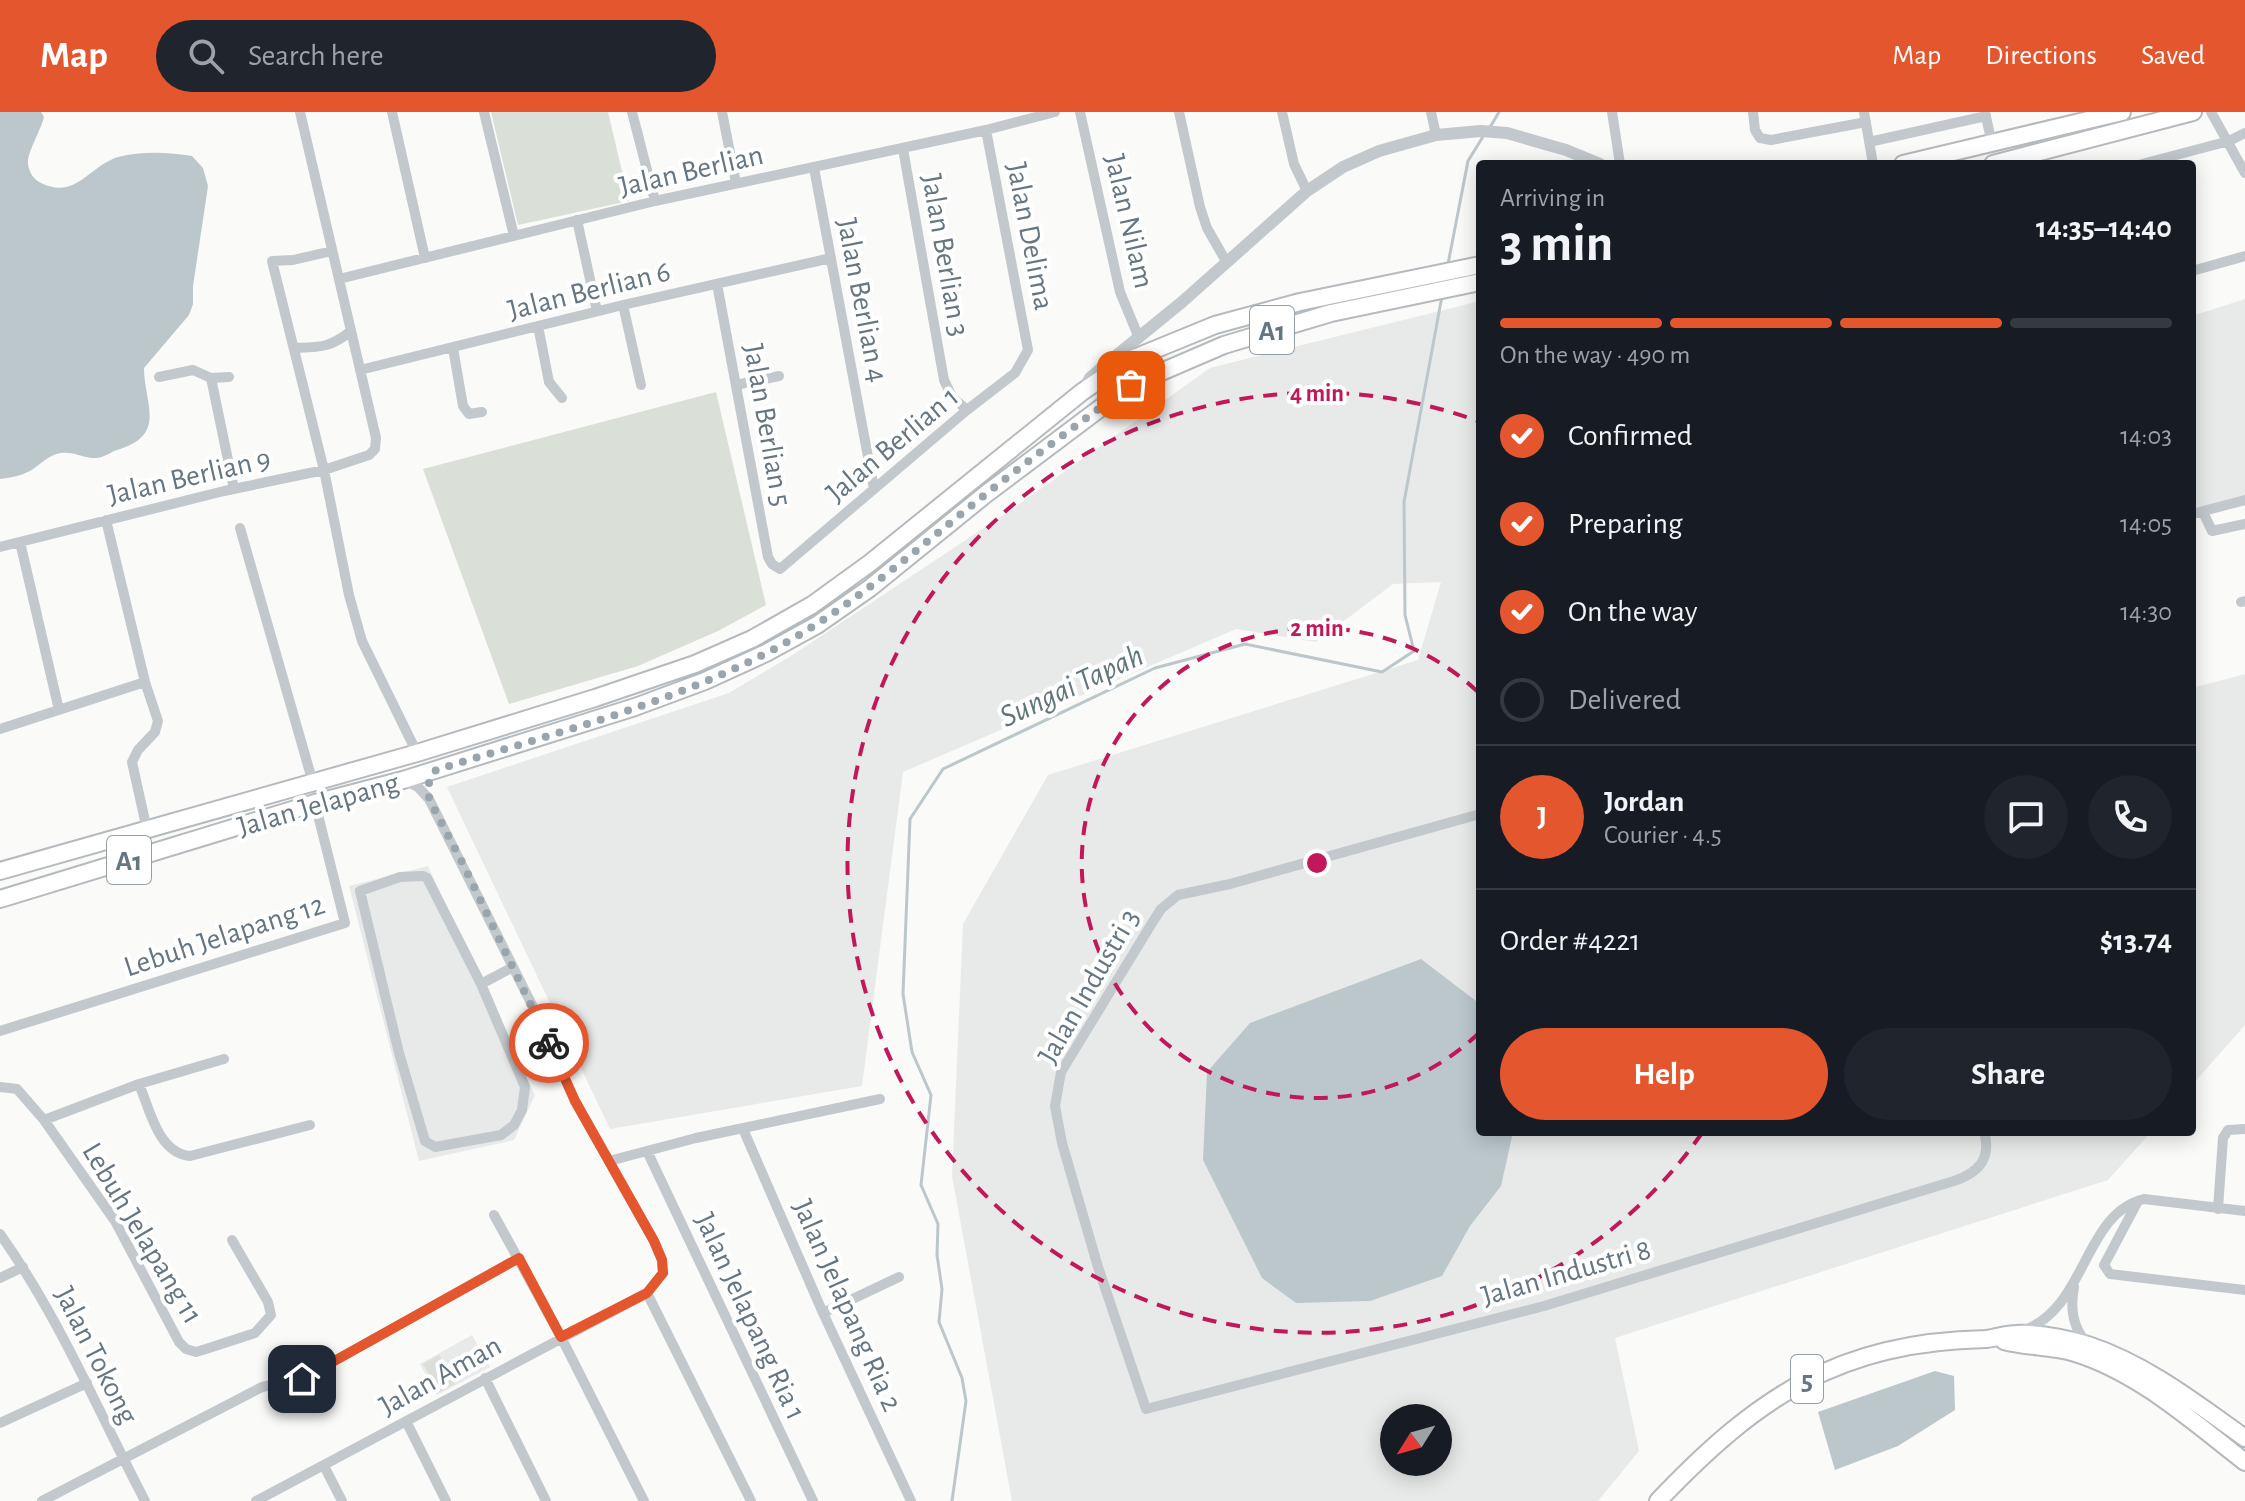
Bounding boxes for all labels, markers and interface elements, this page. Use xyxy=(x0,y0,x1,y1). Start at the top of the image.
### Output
search box xyxy=(156,20,716,92)
icon: search xyxy=(184,34,228,78)
text: Map xyxy=(40,37,108,75)
text: Search here xyxy=(248,41,384,71)
text: Map xyxy=(1892,42,1941,70)
text: Directions xyxy=(1985,42,2097,70)
text: Saved xyxy=(2141,42,2205,70)
street label: Jalan Berlian xyxy=(616,140,766,202)
street label: Jalan Nilam xyxy=(1099,151,1159,291)
street label: Jalan Delima xyxy=(1001,160,1059,313)
street label: Jalan Berlian 3 xyxy=(916,172,974,339)
text: Arriving in xyxy=(1500,185,1605,211)
text: 14:35–14:40 xyxy=(2036,213,2172,243)
street label: Jalan Berlian 4 xyxy=(831,216,893,385)
text: 3 min xyxy=(1500,218,1613,270)
street label: Jalan Berlian 6 xyxy=(505,256,673,326)
road number: A1 xyxy=(1250,306,1294,354)
street label: Jalan Berlian 5 xyxy=(738,342,796,509)
text: On the way · 490 m xyxy=(1500,342,1690,368)
pin xyxy=(1097,351,1165,419)
icon: bag xyxy=(1109,363,1153,407)
street label: Jalan Berlian 1 xyxy=(821,381,964,508)
text: 4 min xyxy=(1290,382,1344,406)
icon: check xyxy=(1500,414,1544,458)
text: Confirmed xyxy=(1568,421,1692,451)
text: 14:03 xyxy=(2120,423,2172,449)
street label: Jalan Berlian 9 xyxy=(105,444,274,510)
icon: check xyxy=(1500,502,1544,546)
text: Preparing xyxy=(1568,509,1683,539)
text: 14:05 xyxy=(2120,511,2172,537)
icon: check xyxy=(1500,590,1544,634)
text: On the way xyxy=(1568,597,1697,627)
text: 14:30 xyxy=(2120,599,2172,625)
text: 2 min xyxy=(1290,617,1344,641)
water label: Sungai Tapah xyxy=(995,639,1149,734)
text: Delivered xyxy=(1568,685,1681,715)
street label: Jalan Jelapang xyxy=(234,767,403,842)
button: chat xyxy=(1984,775,2068,859)
button: phone xyxy=(2088,775,2172,859)
text: Jordan xyxy=(1604,787,1684,817)
text: J xyxy=(1537,802,1547,832)
text: Courier · 4.5 xyxy=(1604,822,1722,848)
road number: A1 xyxy=(107,836,151,884)
centre of rings xyxy=(1303,849,1331,877)
street label: Lebuh Jelapang 12 xyxy=(120,889,328,982)
street label: Jalan Industri 3 xyxy=(1033,904,1145,1069)
text: Order #4221 xyxy=(1500,926,1640,956)
text: $13.74 xyxy=(2100,926,2172,956)
courier xyxy=(509,1003,589,1083)
icon: bike xyxy=(527,1021,571,1065)
button: Help xyxy=(1500,1028,1828,1120)
button: Share xyxy=(1844,1028,2172,1120)
street label: Lebuh Jelapang 11 xyxy=(76,1138,208,1329)
street label: Jalan Jelapang Ria 2 xyxy=(787,1195,907,1416)
street label: Jalan Jelapang Ria 1 xyxy=(689,1208,811,1425)
street label: Jalan Industri 8 xyxy=(1478,1234,1654,1311)
street label: Jalan Tokong xyxy=(49,1282,144,1429)
street label: Jalan Aman xyxy=(375,1330,506,1421)
pin xyxy=(268,1345,336,1413)
road number: 5 xyxy=(1791,1355,1823,1403)
icon: home xyxy=(280,1357,324,1401)
north arrow xyxy=(1380,1404,1452,1476)
map controls xyxy=(1380,1404,1452,1476)

